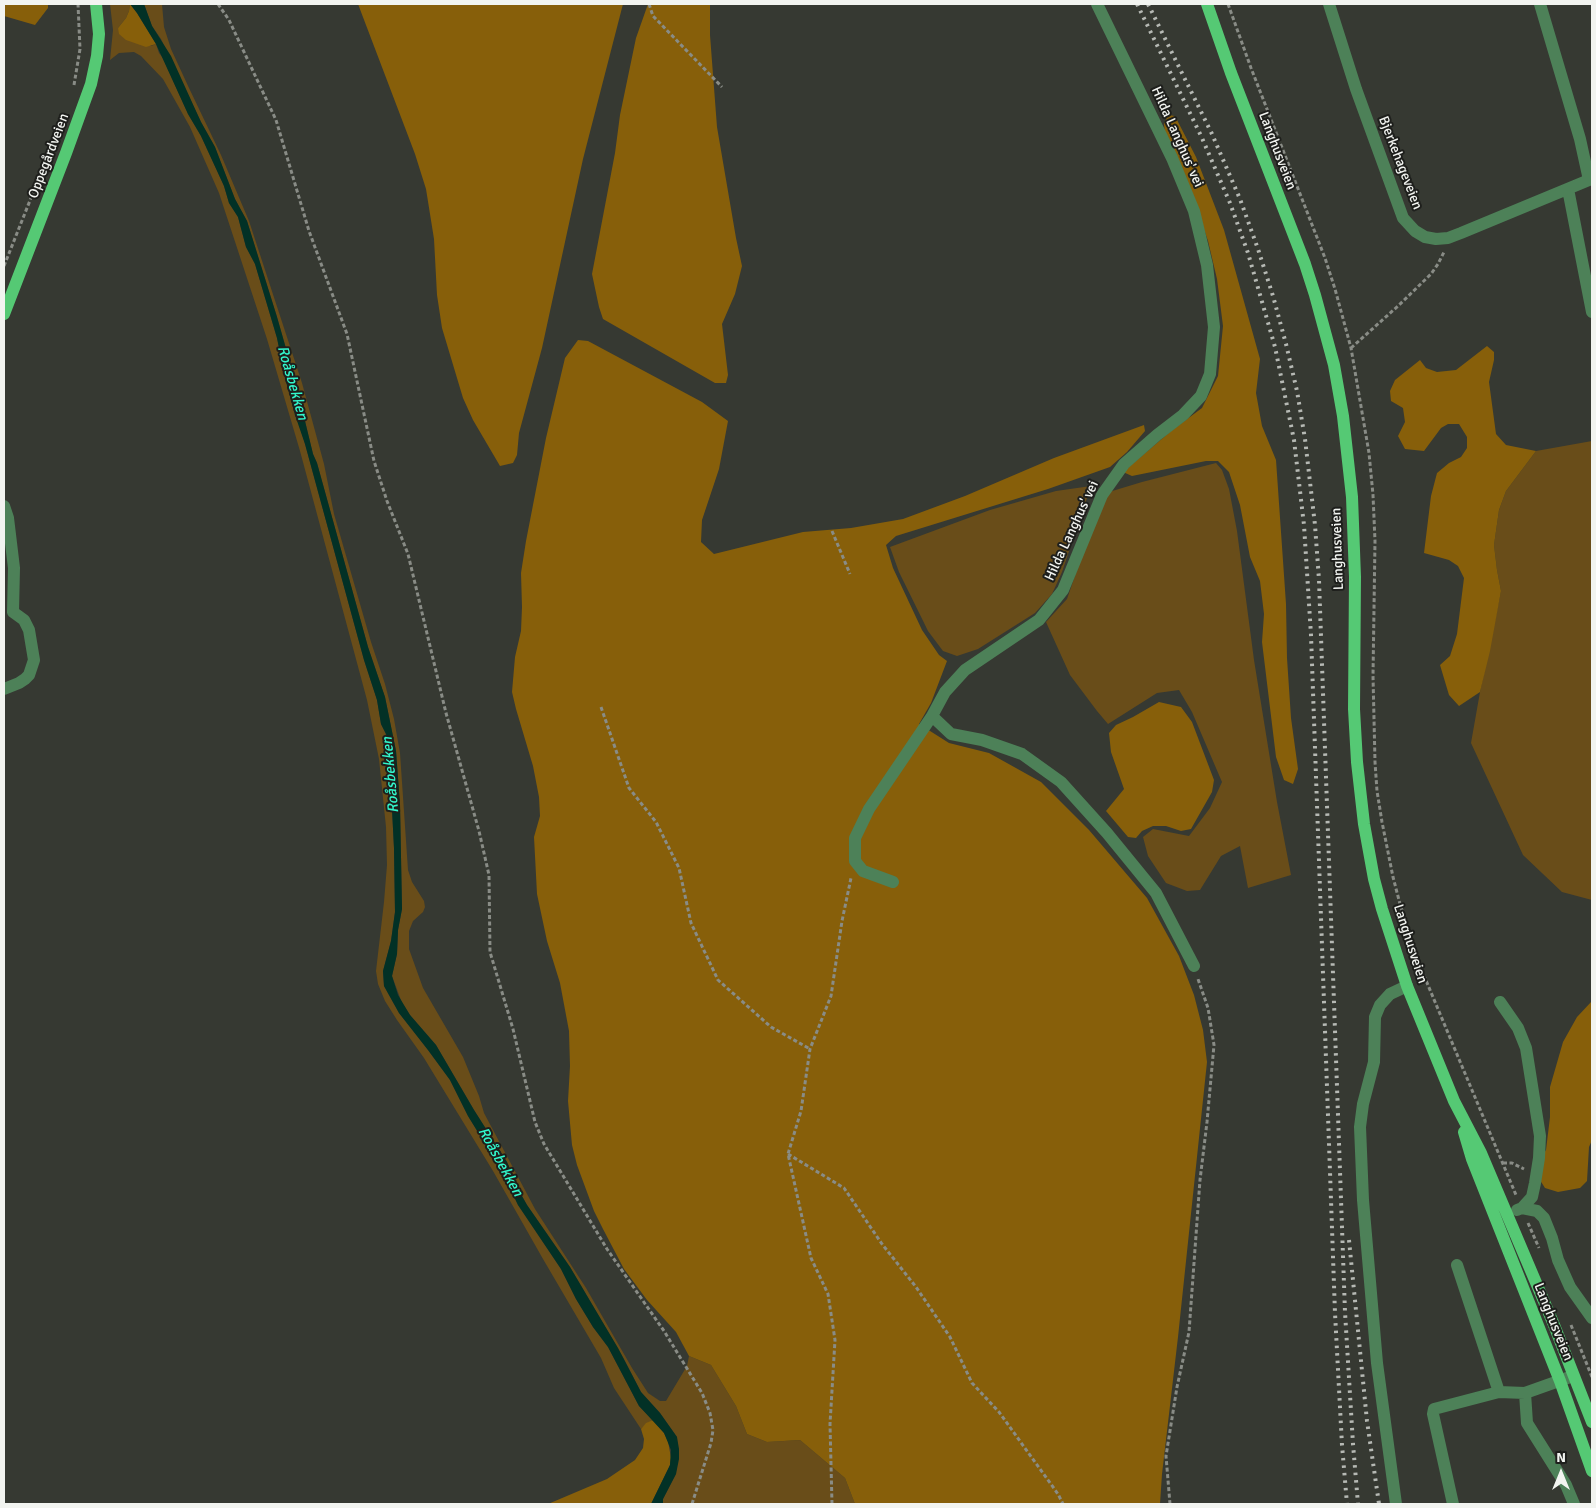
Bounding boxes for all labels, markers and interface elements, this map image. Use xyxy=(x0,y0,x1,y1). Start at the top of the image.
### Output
street label: Hilda Langhus' vei xyxy=(1147,84,1207,190)
street label: Langhusveien xyxy=(1254,110,1300,192)
street label: Oppegårdveien xyxy=(25,111,73,201)
street label: Bjerkehageveien xyxy=(1374,114,1426,212)
water label: Roåsbekken xyxy=(273,344,311,422)
street label: Hilda Langhus' vei xyxy=(1041,478,1103,584)
street label: Langhusveien xyxy=(1328,508,1348,590)
water label: Roåsbekken xyxy=(379,736,403,814)
street label: Langhusveien xyxy=(1389,902,1431,986)
water label: Roåsbekken xyxy=(474,1124,526,1200)
street label: Langhusveien xyxy=(1530,1281,1576,1363)
north arrow xyxy=(1536,1448,1586,1498)
text: N xyxy=(1556,1449,1566,1466)

